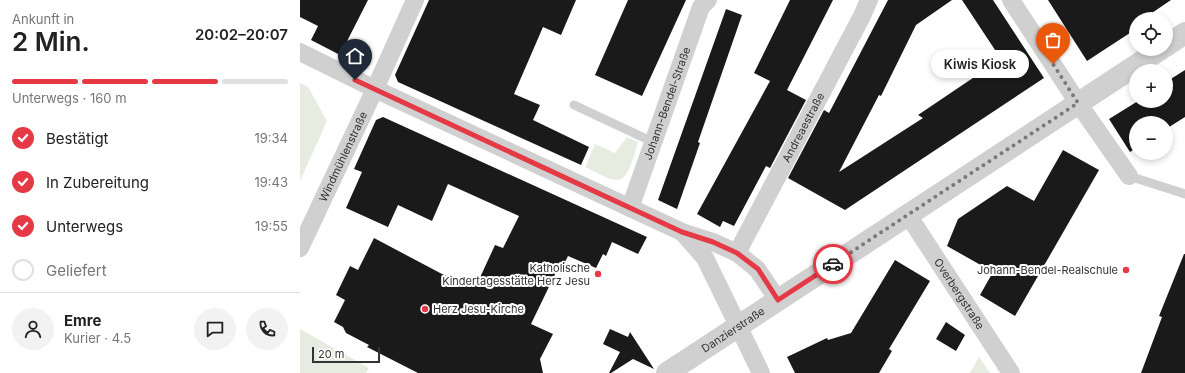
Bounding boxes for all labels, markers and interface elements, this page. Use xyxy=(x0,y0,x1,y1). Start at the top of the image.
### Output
text: Ankunft in xyxy=(12,11,74,27)
map controls xyxy=(1129,12,1173,160)
button: locate xyxy=(1129,12,1173,56)
pin xyxy=(1036,23,1070,64)
text: 20:02–20:07 xyxy=(195,25,288,44)
text: 2 Min. xyxy=(12,26,90,57)
icon: bag xyxy=(1042,29,1064,51)
pin xyxy=(338,39,372,80)
icon: home xyxy=(344,45,366,67)
street label: Johann-Bendel-Straße xyxy=(641,45,693,162)
callout: Kiwis Kiosk xyxy=(931,50,1029,78)
text: Kiwis Kiosk xyxy=(944,56,1016,72)
button: + xyxy=(1129,64,1173,108)
text: Unterwegs · 160 m xyxy=(12,90,127,106)
street label: Andreaestraße xyxy=(779,90,827,165)
street label: Windmühlenstraße xyxy=(316,109,370,204)
button: − xyxy=(1129,116,1173,160)
icon: check xyxy=(12,127,34,149)
text: Bestätigt xyxy=(46,129,109,148)
text: 19:34 xyxy=(254,130,288,146)
icon: check xyxy=(12,171,34,193)
text: In Zubereitung xyxy=(46,173,149,192)
text: 19:43 xyxy=(254,174,288,190)
icon: check xyxy=(12,215,34,237)
text: Unterwegs xyxy=(46,217,123,236)
text: 19:55 xyxy=(255,218,288,234)
courier xyxy=(813,244,853,284)
icon: car xyxy=(822,253,844,275)
street label: Overbergstraße xyxy=(931,256,988,332)
text: Geliefert xyxy=(46,261,107,280)
place label: Katholische Kindertagesstätte Herz Jesu xyxy=(442,261,590,288)
place label: Johann-Bendel-Realschule xyxy=(977,263,1118,277)
marker: Johann-Bendel-Realschule xyxy=(1121,265,1131,275)
marker: Katholische Kindertagesstätte Herz Jesu xyxy=(593,269,603,279)
place label: Herz Jesu-Kirche xyxy=(433,302,524,316)
marker: Herz Jesu-Kirche xyxy=(420,304,430,314)
street label: Danzierstraße xyxy=(699,304,767,356)
button: person xyxy=(12,308,54,350)
button: chat xyxy=(194,308,236,350)
button: phone xyxy=(246,308,288,350)
text: Emre xyxy=(64,311,101,330)
text: Kurier · 4.5 xyxy=(64,330,131,346)
scale bar xyxy=(312,345,380,364)
text: 20 m xyxy=(318,347,344,361)

